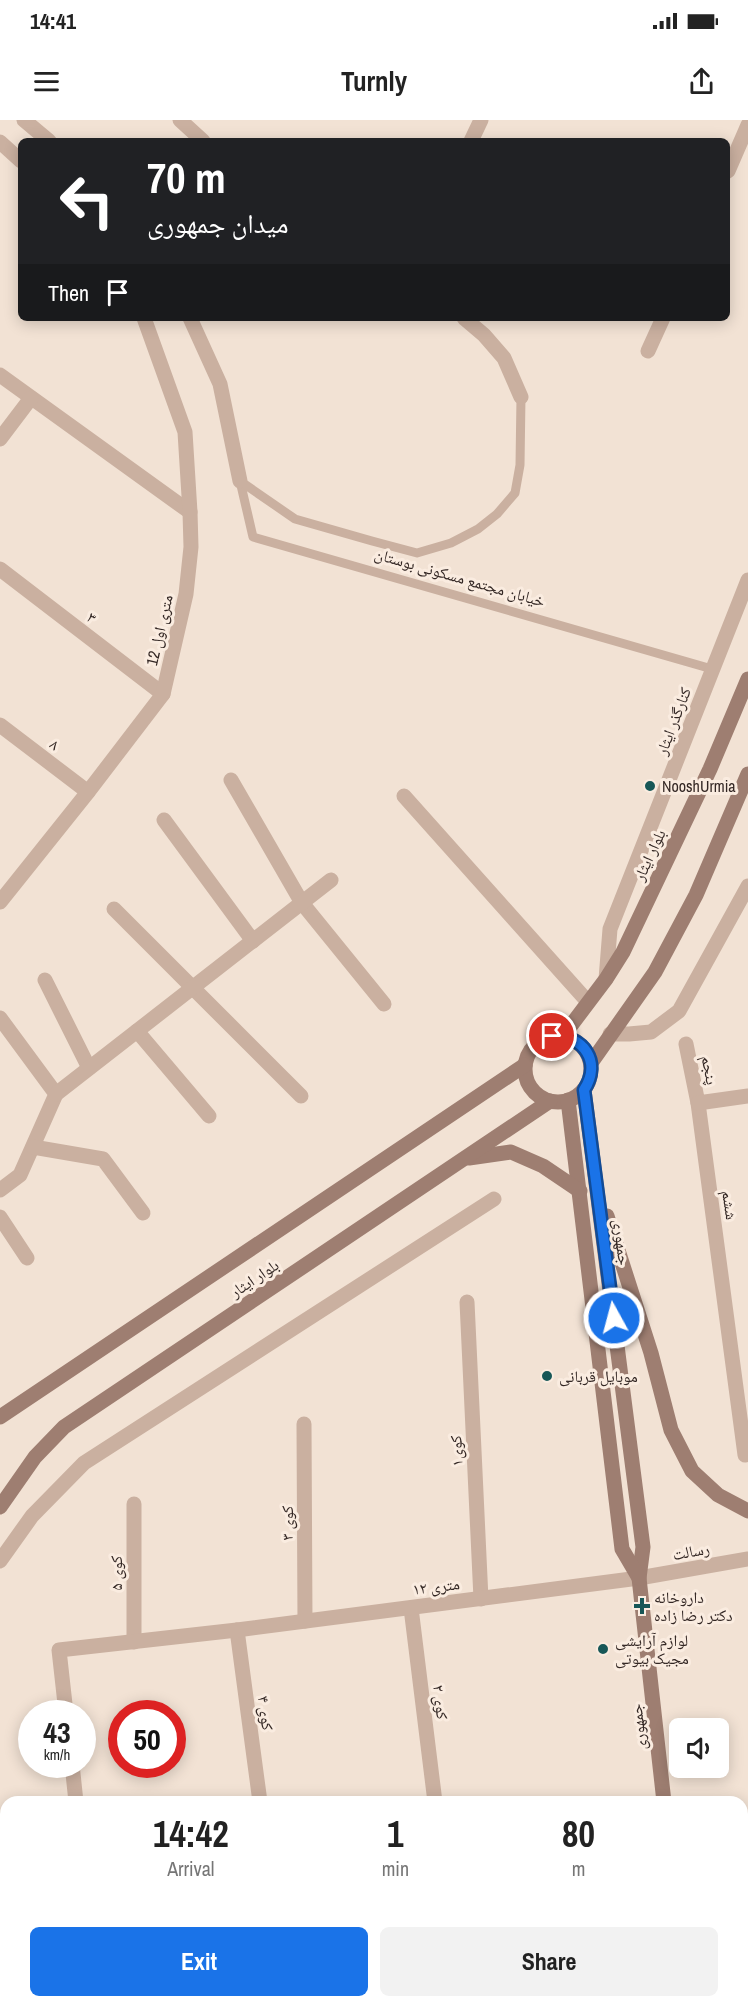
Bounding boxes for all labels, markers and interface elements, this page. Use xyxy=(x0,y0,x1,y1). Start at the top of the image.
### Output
text: 14:41 xyxy=(30,6,76,36)
text: Turnly xyxy=(341,63,407,99)
icon: menu xyxy=(30,65,63,98)
icon: share xyxy=(685,65,718,98)
text: 70 m xyxy=(147,150,226,206)
icon: left xyxy=(48,162,126,240)
text: میدان جمهوری xyxy=(147,205,289,241)
icon: arrive xyxy=(101,276,134,309)
text: Then xyxy=(48,278,89,308)
street label: خیابان مجتمع مسکونی بوستان xyxy=(372,542,548,612)
street label: 12 متری اول xyxy=(140,592,178,668)
street label: ۳ xyxy=(83,606,101,628)
street label: کنارگذر ایثار xyxy=(650,684,696,759)
street label: ۸ xyxy=(46,733,64,755)
place label: NooshUrmia xyxy=(662,775,736,797)
marker: NooshUrmia xyxy=(643,779,657,793)
street label: بلوار ایثار xyxy=(627,826,671,885)
pin xyxy=(526,1010,577,1061)
icon: arrive xyxy=(535,1019,568,1052)
street label: پنجم xyxy=(696,1054,724,1087)
street label: ششم xyxy=(717,1189,743,1221)
street label: جمهوری xyxy=(608,1218,636,1266)
street label: بلوار ایثار xyxy=(224,1254,283,1303)
position arrow xyxy=(582,1286,646,1350)
place label: موبایل قربانی xyxy=(559,1365,638,1387)
marker: موبایل قربانی xyxy=(540,1369,554,1383)
street label: کوی۱ xyxy=(444,1434,468,1467)
street label: کوی ۳ xyxy=(276,1505,298,1540)
street label: رسالت xyxy=(671,1537,711,1565)
street label: کوی ۵ xyxy=(105,1555,127,1590)
street label: ۱۲ متری xyxy=(411,1572,461,1600)
place label: داروخانه دکتر رضا زاده xyxy=(654,1586,733,1626)
marker: داروخانه دکتر رضا زاده xyxy=(635,1599,649,1613)
place label: لوازم آرایشی مجیک بیوتی xyxy=(615,1629,689,1669)
marker: لوازم آرایشی مجیک بیوتی xyxy=(596,1642,610,1656)
street label: کوی ۲ xyxy=(428,1683,454,1721)
street label: کوی ۴ xyxy=(253,1694,279,1732)
speed limit sign: 50 xyxy=(108,1700,186,1778)
street label: جمهوری xyxy=(625,1703,651,1751)
text: 43 xyxy=(43,1712,71,1752)
map controls xyxy=(669,1718,729,1778)
button: sound xyxy=(669,1718,729,1778)
text: km/h xyxy=(44,1744,70,1765)
text: 14:42 xyxy=(153,1810,229,1858)
text: 1 xyxy=(387,1810,404,1858)
text: 80 xyxy=(562,1810,595,1858)
text: Arrival xyxy=(167,1855,215,1882)
text: min xyxy=(382,1855,409,1882)
text: m xyxy=(572,1855,585,1882)
button: Exit xyxy=(30,1927,368,1996)
button: Share xyxy=(380,1927,718,1996)

